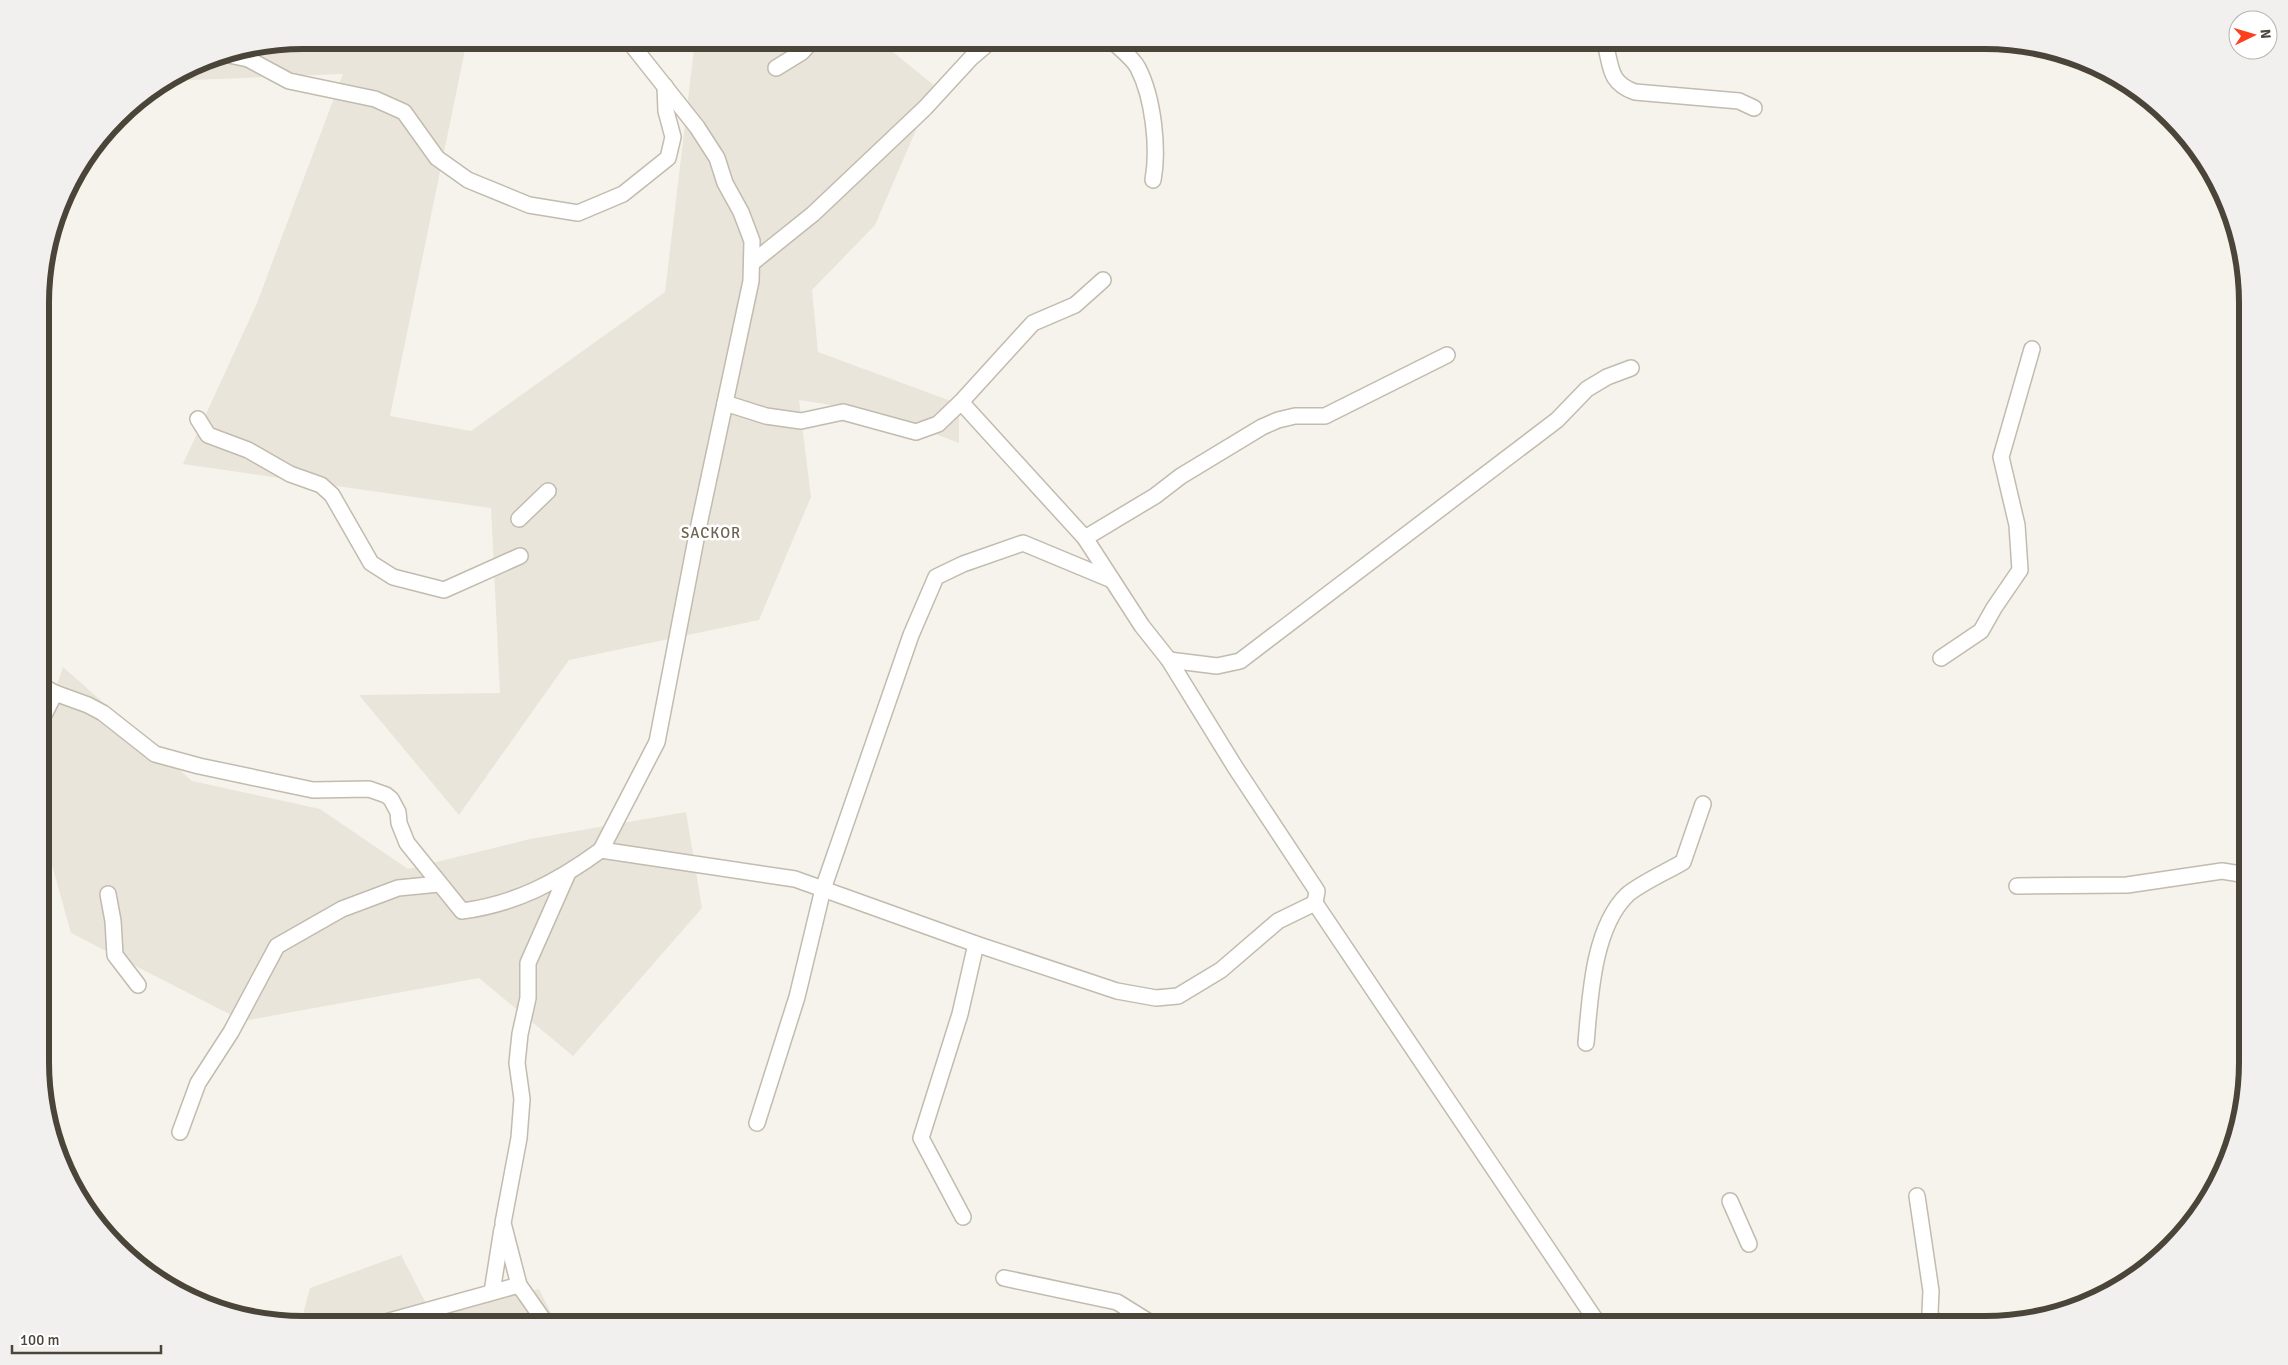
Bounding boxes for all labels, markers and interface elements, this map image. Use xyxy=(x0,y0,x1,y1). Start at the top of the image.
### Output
north arrow xyxy=(2228,10,2278,60)
text: N xyxy=(2257,28,2274,40)
district label: SACKOR xyxy=(681,524,741,542)
scale bar xyxy=(12,1322,161,1354)
text: 100 m xyxy=(20,1331,60,1349)

